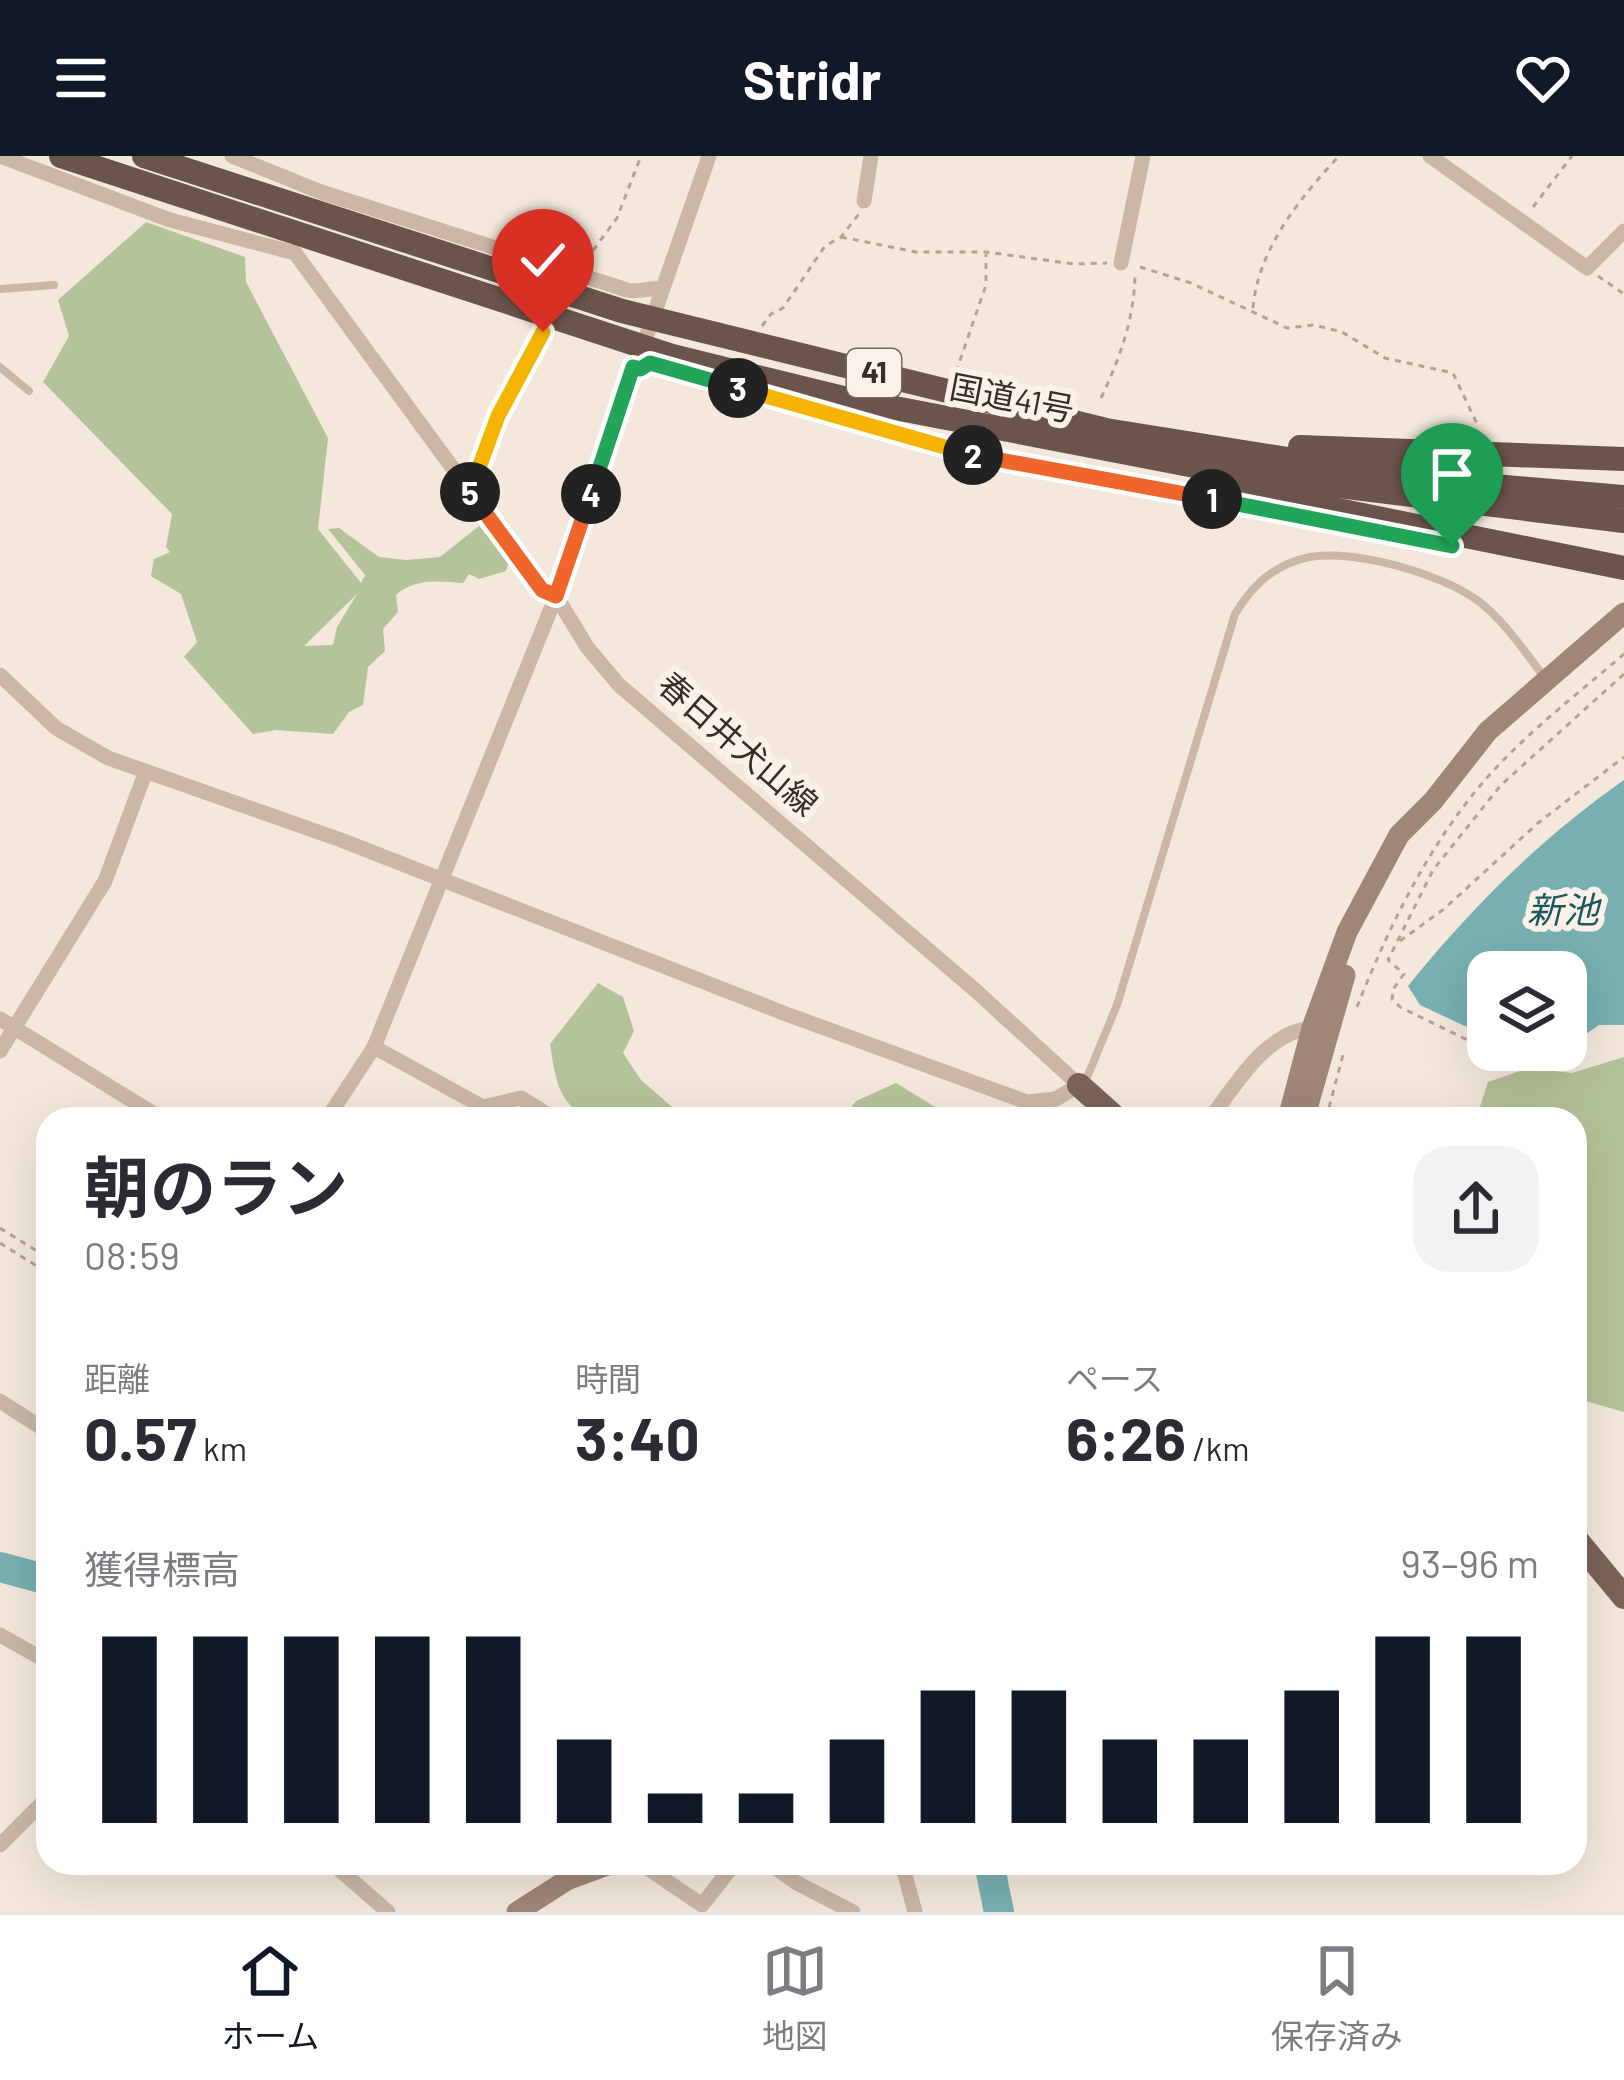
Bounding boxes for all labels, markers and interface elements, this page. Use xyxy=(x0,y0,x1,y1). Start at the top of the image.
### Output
icon: menu xyxy=(48,45,114,111)
icon: heart xyxy=(1510,45,1576,111)
text: Stridr xyxy=(743,46,881,111)
pin xyxy=(492,209,594,332)
icon: check xyxy=(510,227,576,293)
road number: 41 xyxy=(847,349,901,397)
pin: 3 xyxy=(708,358,768,418)
street label: 国道41号 xyxy=(947,365,1078,429)
text: 3 xyxy=(729,368,747,408)
pin xyxy=(1401,423,1503,546)
pin: 2 xyxy=(943,425,1003,485)
text: 2 xyxy=(964,435,982,475)
icon: arrive xyxy=(1419,441,1485,507)
pin: 5 xyxy=(440,462,500,522)
pin: 4 xyxy=(561,464,621,524)
pin: 1 xyxy=(1182,469,1242,529)
text: 5 xyxy=(461,472,479,512)
text: 4 xyxy=(581,474,601,514)
text: 1 xyxy=(1206,479,1218,519)
street label: 春日井犬山線 xyxy=(651,663,826,823)
water label: 新池 xyxy=(1527,887,1602,930)
map controls xyxy=(1467,951,1587,1071)
button: layers xyxy=(1467,951,1587,1071)
text: 朝のラン xyxy=(84,1146,348,1225)
button: share xyxy=(1413,1146,1539,1272)
text: 08:59 xyxy=(84,1231,180,1278)
text: 距離 xyxy=(84,1358,150,1398)
text: 時間 xyxy=(575,1358,641,1398)
text: ペース xyxy=(1066,1358,1163,1398)
text: 0.57 xyxy=(84,1401,197,1473)
text: 3:40 xyxy=(575,1401,700,1473)
text: 6:26 xyxy=(1066,1401,1186,1473)
text: km xyxy=(197,1428,247,1468)
text: /km xyxy=(1186,1428,1250,1468)
text: 93–96 m xyxy=(1401,1539,1539,1586)
text: 獲得標高 xyxy=(84,1545,240,1592)
tab: ホーム xyxy=(221,1938,319,2058)
tab: 地図 xyxy=(762,1938,828,2058)
tab: 保存済み xyxy=(1271,1938,1403,2058)

